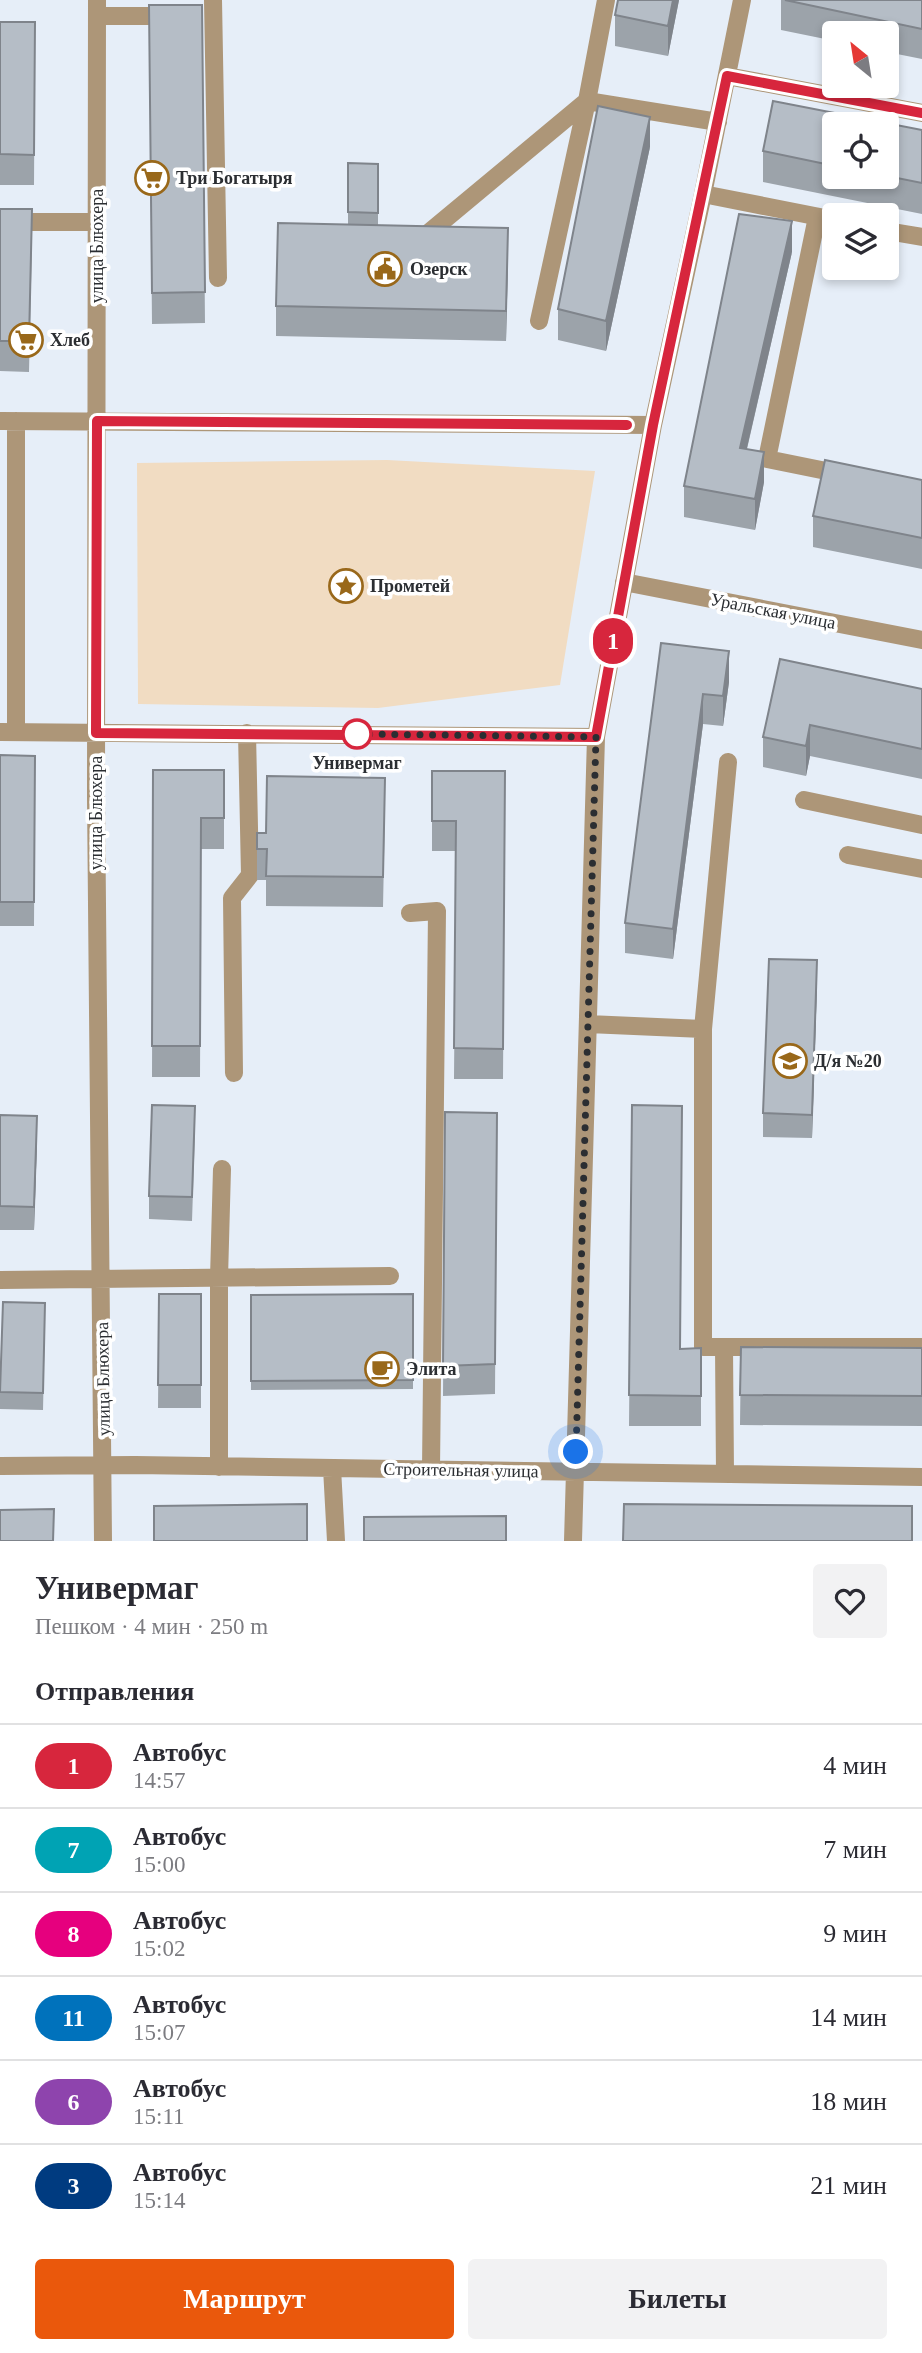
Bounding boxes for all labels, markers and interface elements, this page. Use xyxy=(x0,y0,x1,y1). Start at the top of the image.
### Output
north arrow xyxy=(822,21,900,98)
map controls xyxy=(822,21,899,280)
button: locate xyxy=(822,112,899,189)
supermarket icon: Три Богатыря xyxy=(133,159,171,197)
place label: Три Богатыря xyxy=(176,168,293,188)
street label: улица Блюхера xyxy=(87,189,107,303)
button: layers xyxy=(822,203,899,280)
public building icon: Озерск xyxy=(366,250,404,288)
place label: Озерск xyxy=(410,259,468,279)
supermarket icon: Хлеб xyxy=(7,321,45,359)
place label: Хлеб xyxy=(50,330,90,350)
place icon: Прометей xyxy=(327,567,365,605)
place label: Прометей xyxy=(370,576,450,596)
street label: Уральская улица xyxy=(709,589,837,633)
line badge: 1 xyxy=(590,618,636,664)
text: 1 xyxy=(607,628,619,654)
marker: Универмаг xyxy=(342,719,372,749)
place label: Универмаг xyxy=(312,753,402,773)
street label: улица Блюхера xyxy=(86,756,106,870)
school or university icon: Д/я №20 xyxy=(771,1042,809,1080)
place label: Д/я №20 xyxy=(814,1051,882,1071)
street label: улица Блюхера xyxy=(92,1322,114,1436)
cafe icon: Элита xyxy=(363,1350,401,1388)
place label: Элита xyxy=(406,1359,457,1379)
your location xyxy=(558,1434,593,1469)
street label: Строительная улица xyxy=(383,1459,539,1481)
button: heart xyxy=(813,1564,887,1638)
text: Универмаг xyxy=(35,1570,199,1606)
text: Пешком · 4 мин · 250 m xyxy=(35,1614,268,1639)
text: Отправления xyxy=(35,1677,194,1706)
text: Автобус xyxy=(133,1738,226,1767)
text: 4 мин xyxy=(823,1751,887,1780)
text: 1 xyxy=(68,1753,80,1779)
text: 14:57 xyxy=(133,1768,185,1793)
text: Автобус xyxy=(133,1822,226,1851)
text: 7 мин xyxy=(823,1835,887,1864)
text: 7 xyxy=(68,1837,80,1863)
text: 15:00 xyxy=(133,1852,185,1877)
text: Автобус xyxy=(133,1906,226,1935)
text: 9 мин xyxy=(823,1919,887,1948)
text: 8 xyxy=(68,1921,80,1947)
text: 15:02 xyxy=(133,1936,185,1961)
text: Автобус xyxy=(133,1990,226,2019)
text: 14 мин xyxy=(810,2003,887,2032)
text: 11 xyxy=(62,2005,85,2031)
text: 15:07 xyxy=(133,2020,185,2045)
text: Автобус xyxy=(133,2074,226,2103)
text: 18 мин xyxy=(810,2087,887,2116)
text: 6 xyxy=(68,2089,80,2115)
text: 15:11 xyxy=(133,2104,185,2129)
text: Автобус xyxy=(133,2158,226,2187)
text: 21 мин xyxy=(810,2171,887,2200)
text: 3 xyxy=(68,2173,80,2199)
text: 15:14 xyxy=(133,2188,185,2213)
button: Маршрут xyxy=(35,2259,454,2339)
button: Билеты xyxy=(468,2259,887,2339)

